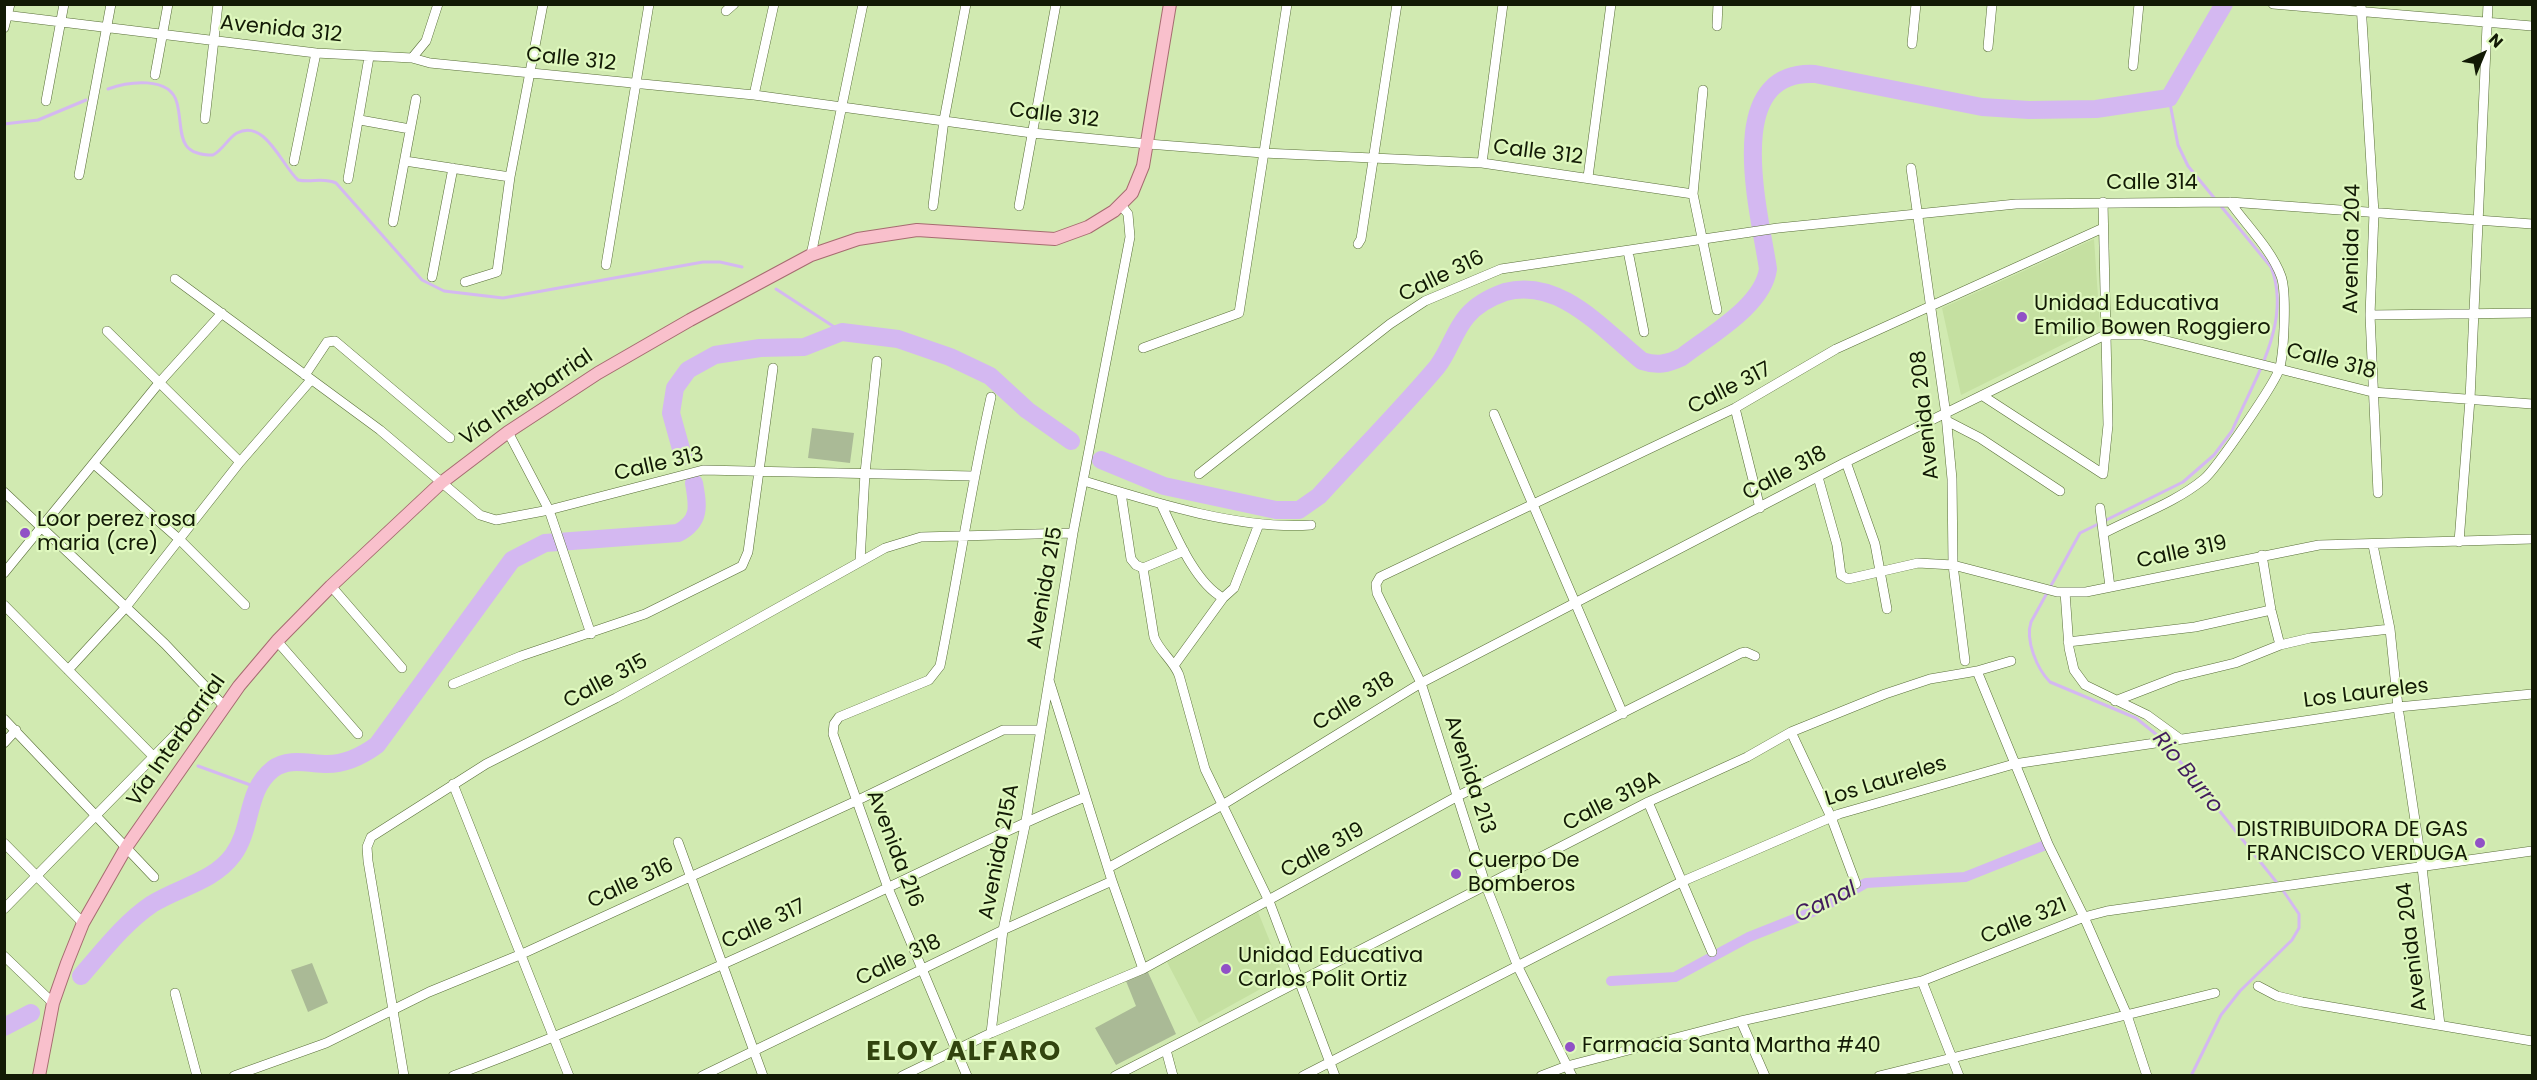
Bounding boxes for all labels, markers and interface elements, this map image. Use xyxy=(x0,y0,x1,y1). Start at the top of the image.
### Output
street label: Avenida 312 xyxy=(219,11,343,49)
north arrow xyxy=(2453,24,2513,84)
text: N xyxy=(2484,28,2508,53)
street label: Calle 312 xyxy=(525,43,617,77)
street label: Calle 312 xyxy=(1008,98,1100,134)
street label: Calle 312 xyxy=(1492,135,1584,171)
street label: Calle 314 xyxy=(2106,171,2198,197)
street label: Avenida 204 xyxy=(2339,184,2367,314)
street label: Calle 316 xyxy=(1395,246,1489,308)
place label: Unidad Educativa Emilio Bowen Roggiero xyxy=(2034,292,2271,342)
marker: Unidad Educativa Emilio Bowen Roggiero xyxy=(2015,310,2029,324)
street label: Calle 318 xyxy=(2283,339,2379,385)
street label: Vía Interbarrial xyxy=(456,344,598,452)
street label: Avenida 208 xyxy=(1907,349,1945,481)
street label: Calle 317 xyxy=(1684,357,1776,421)
street label: Calle 318 xyxy=(1739,441,1831,507)
street label: Calle 313 xyxy=(612,443,706,487)
place label: Loor perez rosa maria (cre) xyxy=(37,508,196,558)
street label: Avenida 215 xyxy=(1023,525,1069,651)
marker: Loor perez rosa maria (cre) xyxy=(18,526,32,540)
street label: Calle 319 xyxy=(2135,531,2229,575)
street label: Calle 315 xyxy=(560,649,652,715)
street label: Calle 318 xyxy=(1308,667,1400,737)
street label: Vía Interbarrial xyxy=(122,670,232,812)
street label: Los Laureles xyxy=(2302,674,2430,714)
street label: Avenida 213 xyxy=(1438,713,1500,837)
water label: Rio Burro xyxy=(2146,727,2228,819)
street label: Los Laureles xyxy=(1822,752,1950,812)
street label: Calle 319A xyxy=(1559,767,1665,837)
street label: Avenida 215A xyxy=(974,782,1026,922)
street label: Avenida 216 xyxy=(860,787,928,911)
street label: Calle 319 xyxy=(1277,818,1369,884)
place label: DISTRIBUIDORA DE GAS FRANCISCO VERDUGA xyxy=(2236,818,2468,868)
marker: DISTRIBUIDORA DE GAS FRANCISCO VERDUGA xyxy=(2473,836,2487,850)
place label: Cuerpo De Bomberos xyxy=(1468,849,1580,899)
street label: Calle 316 xyxy=(584,853,678,915)
marker: Cuerpo De Bomberos xyxy=(1449,867,1463,881)
water label: Canal xyxy=(1790,877,1862,929)
street label: Avenida 204 xyxy=(2393,881,2433,1013)
street label: Calle 321 xyxy=(1977,893,2071,951)
street label: Calle 317 xyxy=(718,895,810,955)
street label: Calle 318 xyxy=(852,930,946,992)
place label: Unidad Educativa Carlos Polit Ortiz xyxy=(1238,944,1423,994)
marker: Unidad Educativa Carlos Polit Ortiz xyxy=(1219,962,1233,976)
place label: Farmacia Santa Martha #40 xyxy=(1582,1034,1881,1060)
district label: ELOY ALFARO xyxy=(866,1037,1062,1069)
marker: Farmacia Santa Martha #40 xyxy=(1563,1040,1577,1054)

